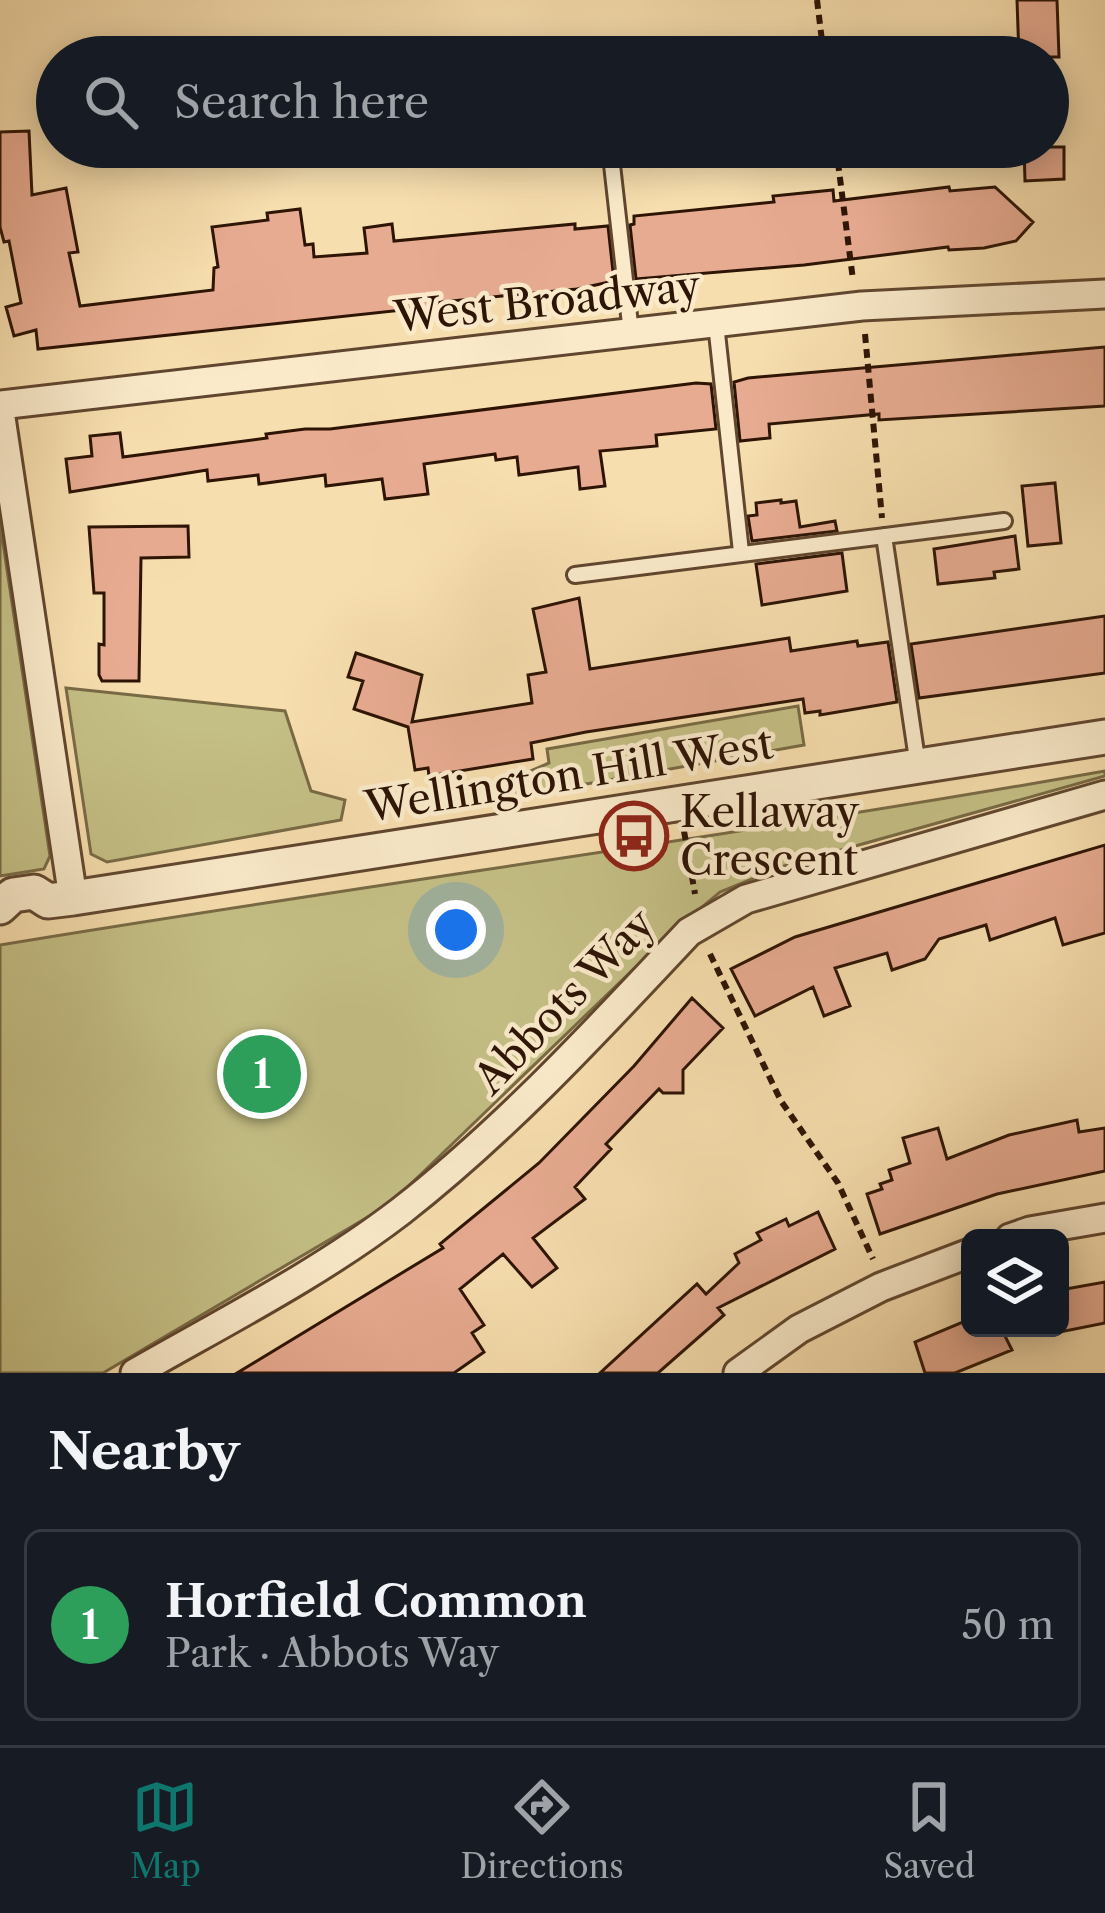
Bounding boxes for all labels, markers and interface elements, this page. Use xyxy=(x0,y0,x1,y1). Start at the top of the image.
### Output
search box xyxy=(36,36,1069,168)
icon: search xyxy=(78,69,144,135)
text: Search here xyxy=(174,74,429,130)
street label: West Broadway xyxy=(390,259,703,343)
street label: Wellington Hill West xyxy=(360,717,777,833)
place label: Kellaway Crescent xyxy=(680,786,860,886)
bus stop icon: Kellaway Crescent xyxy=(599,801,669,871)
street label: Abbots Way xyxy=(462,897,665,1105)
your location xyxy=(426,900,486,960)
pin: 1 xyxy=(223,1029,301,1119)
map controls xyxy=(961,1229,1069,1337)
button: layers xyxy=(961,1229,1069,1337)
text: Nearby xyxy=(48,1420,240,1482)
text: Horfield Common xyxy=(165,1573,587,1629)
text: 1 xyxy=(81,1601,99,1649)
text: 50 m xyxy=(961,1601,1054,1649)
text: Park · Abbots Way xyxy=(165,1629,499,1677)
tab: Map xyxy=(130,1774,201,1887)
tab: Directions xyxy=(461,1774,624,1887)
tab: Saved xyxy=(883,1774,975,1887)

